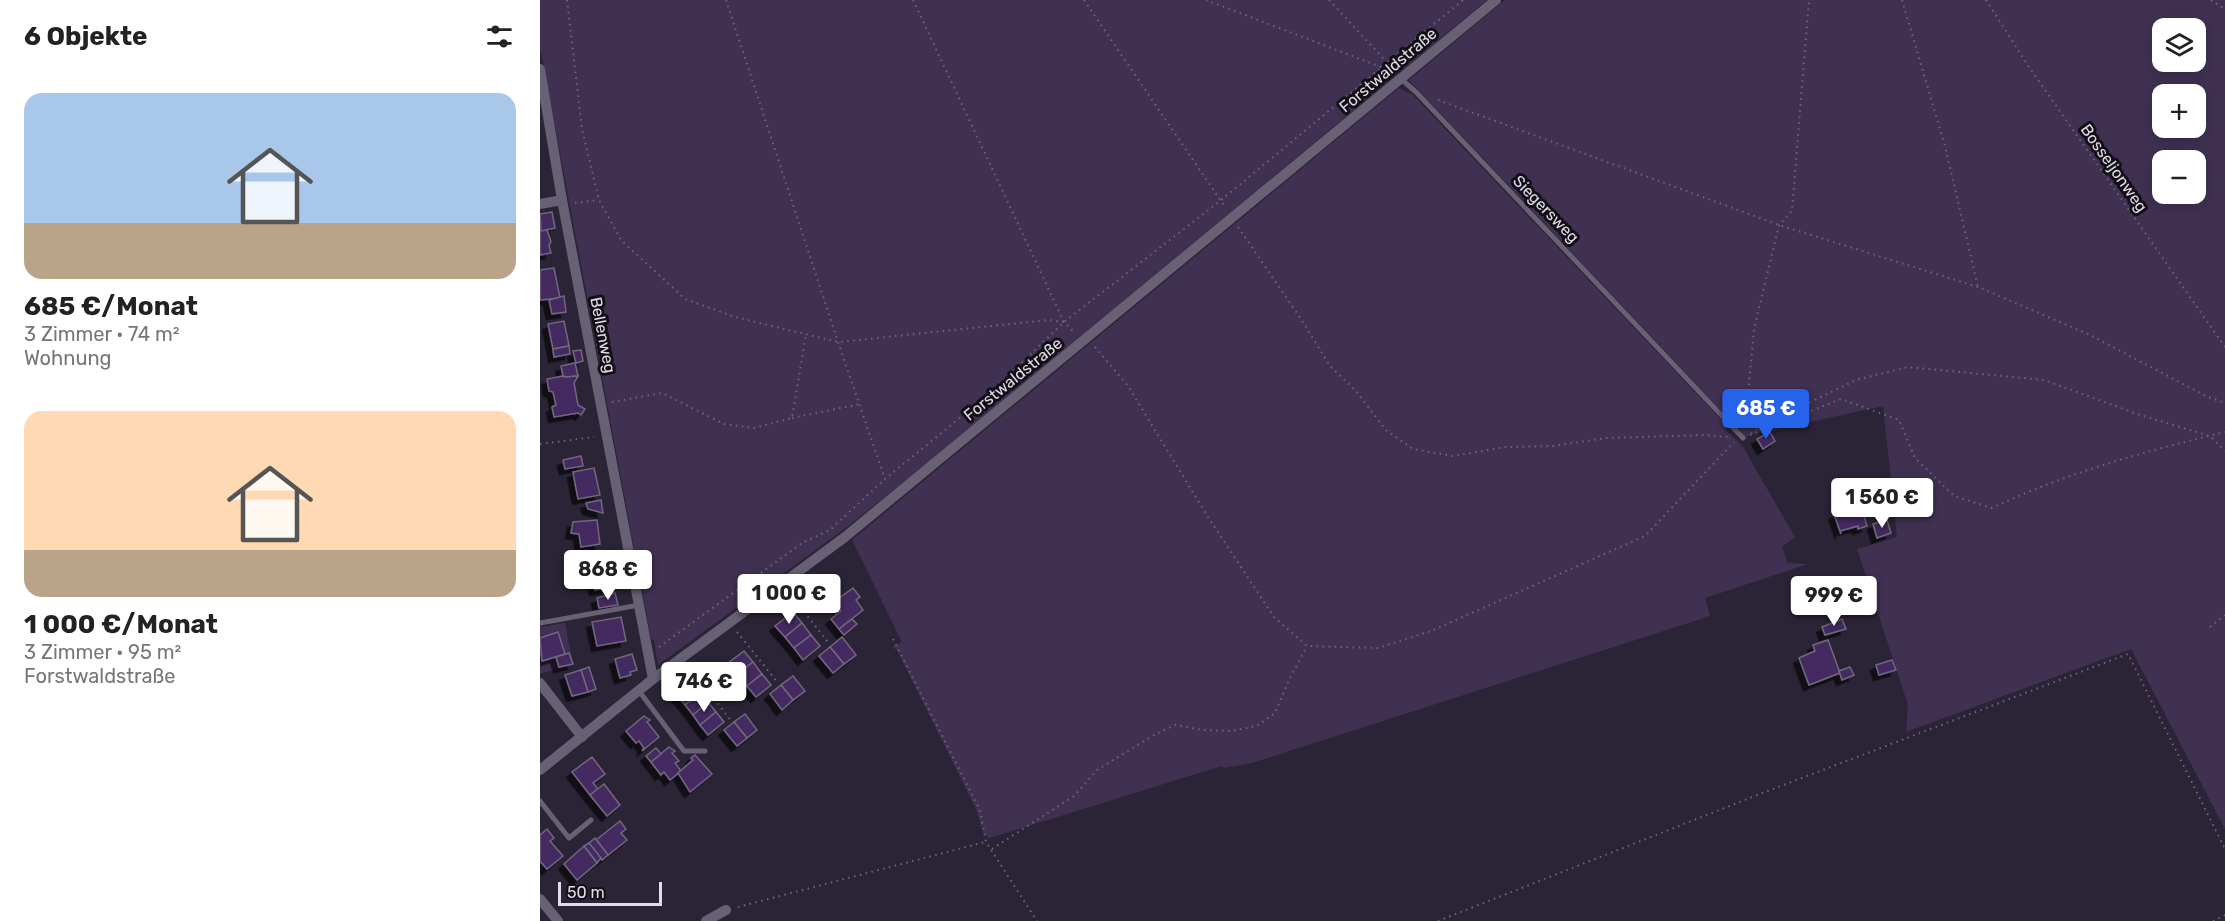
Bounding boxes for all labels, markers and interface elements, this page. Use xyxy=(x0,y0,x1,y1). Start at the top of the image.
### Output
map controls xyxy=(2152,18,2206,204)
button: layers xyxy=(2152,18,2206,72)
icon: filters xyxy=(483,20,516,53)
text: 6 Objekte xyxy=(24,21,148,52)
street label: Forstwaldstraße xyxy=(1335,24,1441,116)
button: + xyxy=(2152,84,2206,138)
street label: Bosseljonweg xyxy=(2077,120,2151,216)
icon: home xyxy=(216,132,324,240)
button: − xyxy=(2152,150,2206,204)
street label: Siegersweg xyxy=(1509,171,1583,247)
text: 685 €/Monat xyxy=(24,291,198,322)
street label: Bellenweg xyxy=(586,295,620,375)
text: 3 Zimmer · 74 m² xyxy=(24,322,180,346)
street label: Forstwaldstraße xyxy=(960,333,1066,425)
text: Wohnung xyxy=(24,346,111,370)
pin: 685 € xyxy=(1724,389,1808,440)
text: 685 € xyxy=(1736,396,1796,420)
icon: home xyxy=(216,450,324,558)
pin: 1 560 € xyxy=(1827,478,1937,529)
text: 1 560 € xyxy=(1845,485,1919,509)
pin: 868 € xyxy=(566,550,650,601)
text: 868 € xyxy=(578,557,638,581)
pin: 1 000 € xyxy=(734,574,844,625)
pin: 999 € xyxy=(1792,576,1876,627)
text: 1 000 € xyxy=(752,581,826,605)
text: 999 € xyxy=(1805,583,1863,607)
text: 1 000 €/Monat xyxy=(24,609,218,640)
text: 3 Zimmer · 95 m² xyxy=(24,640,181,664)
pin: 746 € xyxy=(662,662,746,713)
text: Forstwaldstraße xyxy=(24,664,176,688)
text: 746 € xyxy=(675,669,733,693)
scale bar xyxy=(558,879,662,906)
text: 50 m xyxy=(567,883,605,902)

